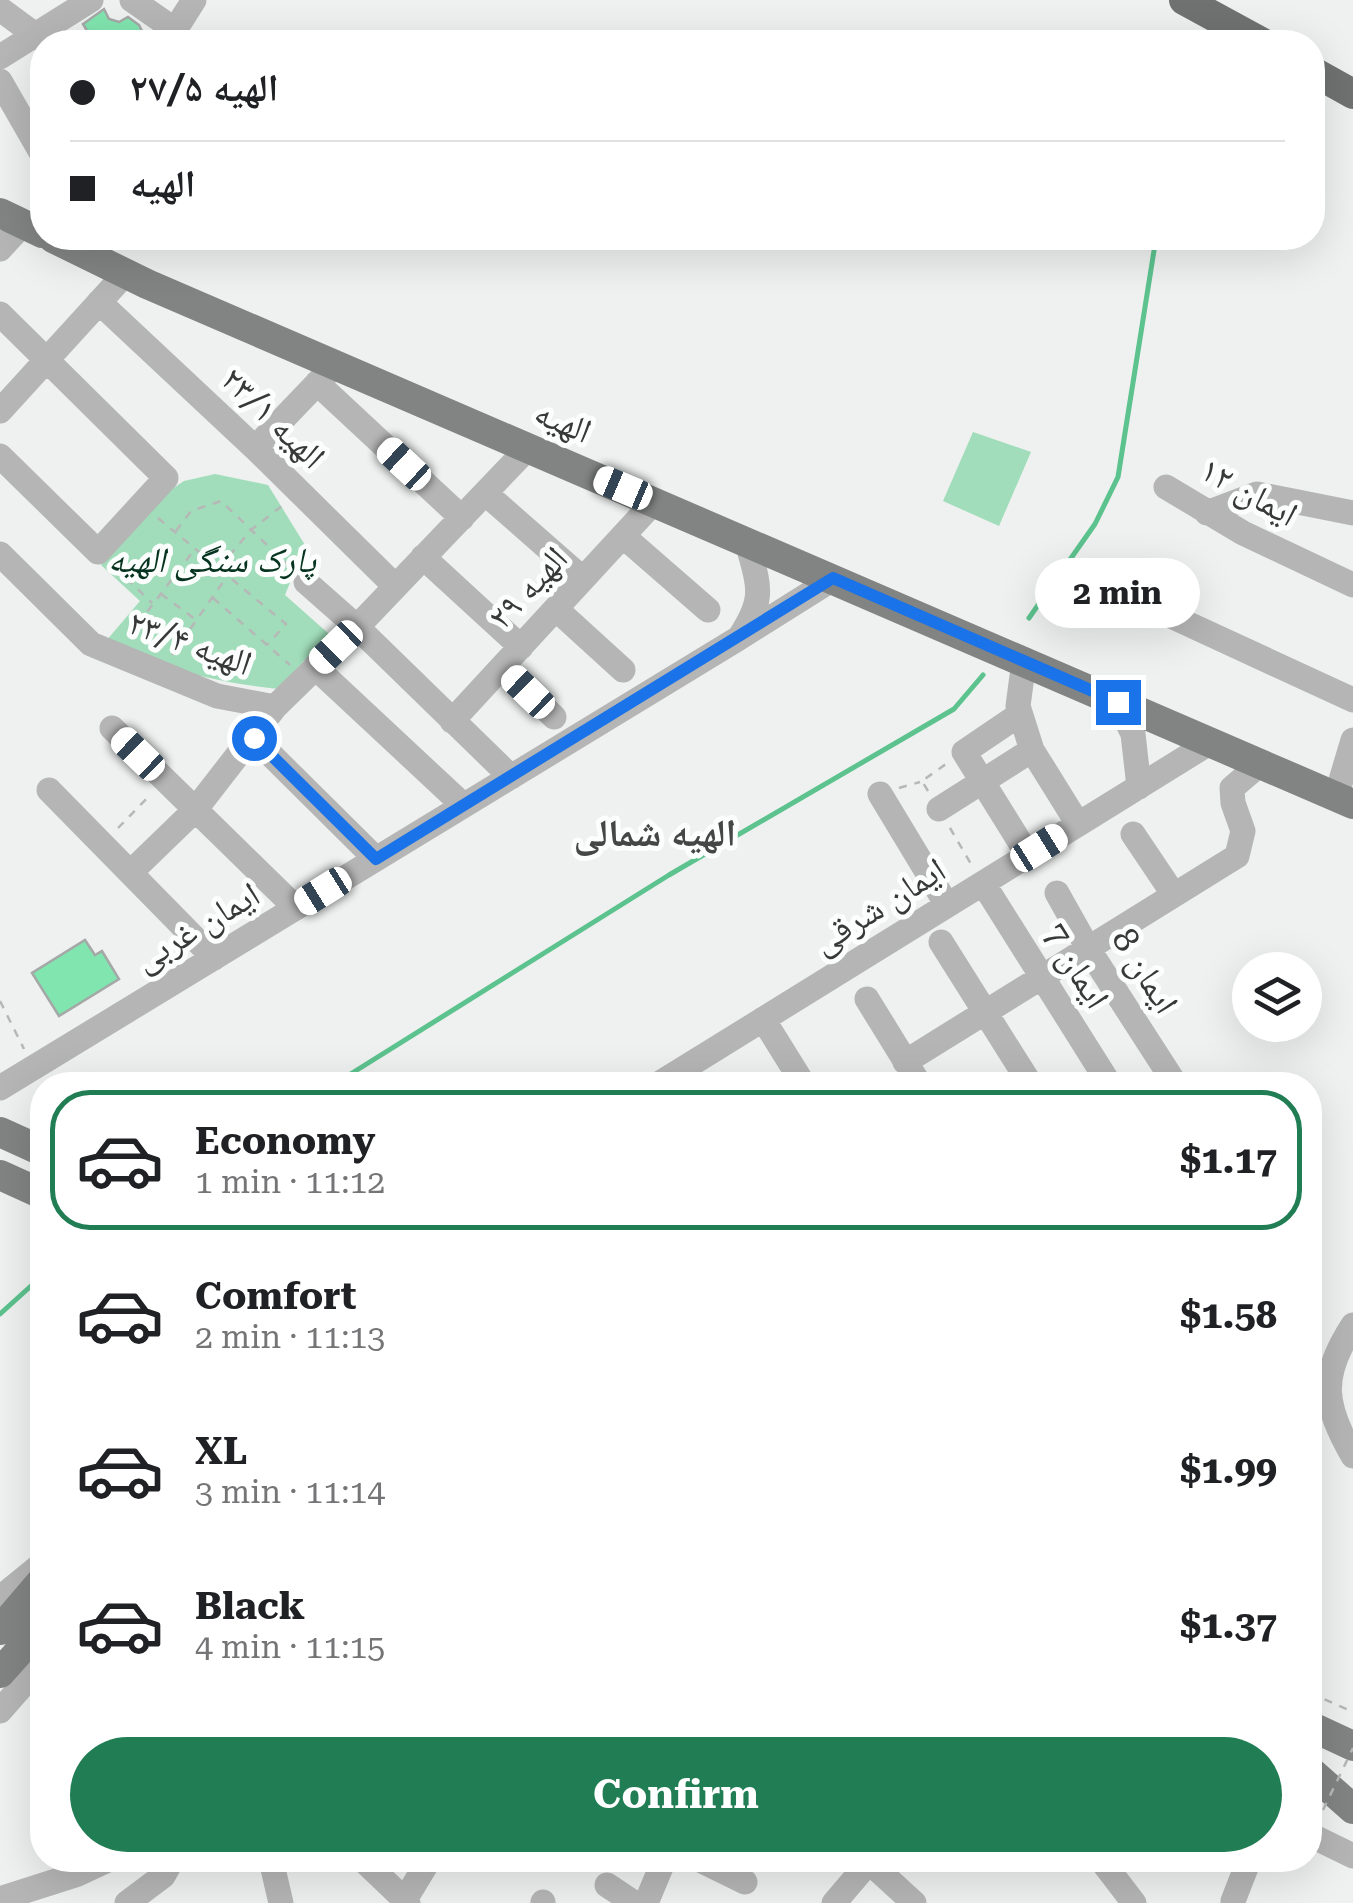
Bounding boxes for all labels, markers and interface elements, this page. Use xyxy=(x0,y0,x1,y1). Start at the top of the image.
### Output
text: الهیه ۲۷/۵ xyxy=(130,66,278,110)
text: الهیه xyxy=(130,162,196,206)
street label: الهیه ۲۳/۱ xyxy=(213,359,333,477)
street label: الهیه xyxy=(529,392,597,452)
car xyxy=(372,433,436,495)
street label: ایمان ۱۲ xyxy=(1193,449,1305,535)
car xyxy=(590,462,656,514)
street label: الهیه ۲۹ xyxy=(480,538,576,638)
park label: پارک سنگی الهیه xyxy=(108,540,317,582)
callout: 2 min xyxy=(1036,557,1200,627)
text: 2 min xyxy=(1073,574,1162,612)
street label: الهیه ۲۳/۴ xyxy=(123,602,257,684)
car xyxy=(304,615,368,679)
car xyxy=(496,660,560,724)
route end xyxy=(1096,680,1141,725)
route start xyxy=(232,716,277,761)
car xyxy=(106,722,170,786)
district label: الهیه شمالی xyxy=(574,811,736,856)
car xyxy=(1006,819,1072,877)
street label: ایمان شرقی xyxy=(805,849,953,963)
car xyxy=(290,862,356,920)
street label: ایمان غربی xyxy=(127,874,267,980)
street label: ایمان 7 xyxy=(1034,916,1118,1016)
street label: ایمان 8 xyxy=(1103,921,1187,1021)
map controls xyxy=(1232,952,1322,1042)
button: layers xyxy=(1232,952,1322,1042)
icon: car xyxy=(75,1115,165,1205)
text: Economy xyxy=(195,1119,375,1163)
text: $1.17 xyxy=(1180,1138,1277,1182)
text: 1 min · 11:12 xyxy=(195,1163,385,1201)
icon: car xyxy=(75,1270,165,1360)
text: Comfort xyxy=(195,1274,356,1318)
text: $1.58 xyxy=(1180,1293,1277,1337)
text: 2 min · 11:13 xyxy=(195,1318,385,1356)
icon: car xyxy=(75,1425,165,1515)
text: XL xyxy=(195,1429,247,1473)
text: $1.99 xyxy=(1180,1448,1277,1492)
text: 3 min · 11:14 xyxy=(195,1473,385,1511)
icon: car xyxy=(75,1580,165,1670)
text: Black xyxy=(195,1584,305,1628)
text: $1.37 xyxy=(1180,1603,1277,1647)
text: 4 min · 11:15 xyxy=(195,1628,385,1666)
button: Confirm xyxy=(70,1737,1282,1852)

